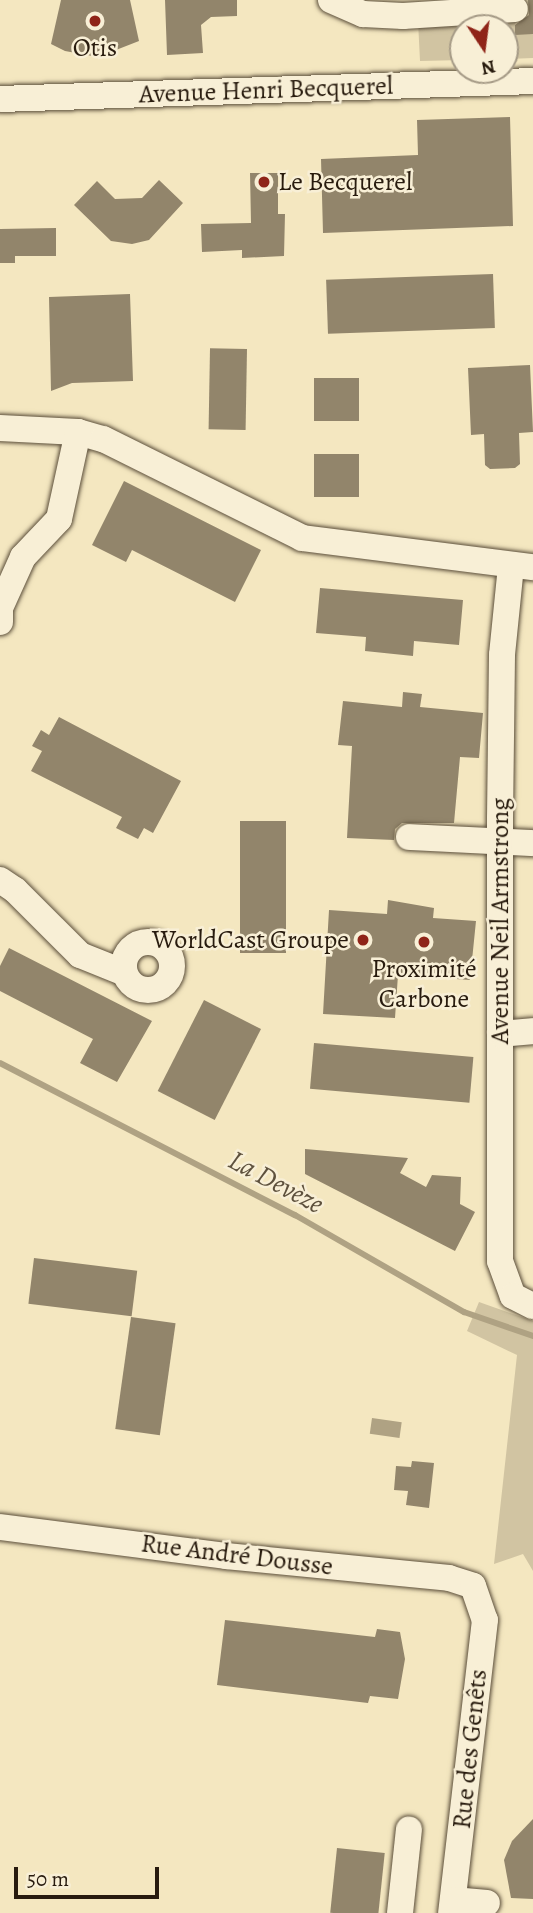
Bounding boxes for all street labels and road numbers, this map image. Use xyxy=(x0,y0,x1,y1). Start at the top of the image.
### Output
street label: Avenue Henri Becquerel xyxy=(138,70,394,110)
street label: Avenue Neil Armstrong xyxy=(484,798,516,1044)
street label: Rue André Dousse xyxy=(139,1528,335,1582)
street label: Rue des Genêts xyxy=(446,1668,494,1830)

